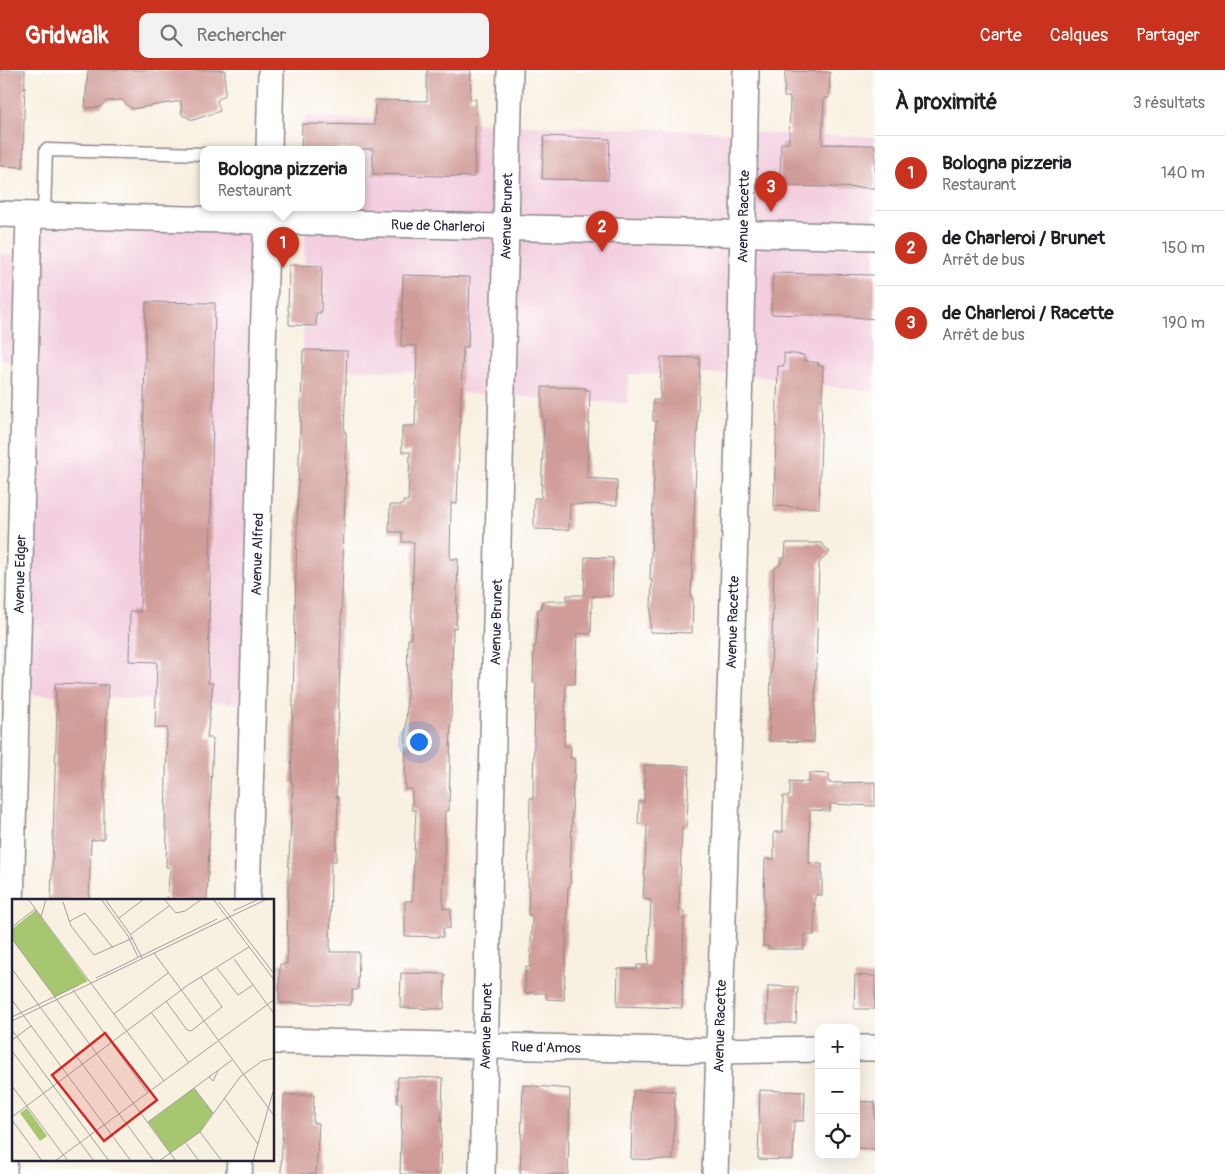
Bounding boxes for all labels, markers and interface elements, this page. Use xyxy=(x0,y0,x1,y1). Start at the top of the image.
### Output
search box xyxy=(139,13,489,58)
text: Gridwalk xyxy=(25,21,109,50)
icon: search xyxy=(157,21,185,49)
text: Rechercher xyxy=(197,23,286,47)
text: Carte xyxy=(980,24,1022,47)
text: Calques xyxy=(1050,24,1108,47)
text: Partager xyxy=(1136,24,1200,47)
text: À proximité xyxy=(895,89,998,116)
text: 3 résultats xyxy=(1133,93,1205,113)
popup xyxy=(200,146,365,211)
text: Bologna pizzeria xyxy=(942,151,1071,175)
text: Bologna pizzeria xyxy=(218,157,347,181)
text: 1 xyxy=(908,163,914,183)
text: 140 m xyxy=(1161,163,1205,183)
street label: Avenue Racette xyxy=(734,170,753,263)
pin: 3 xyxy=(755,171,787,212)
street label: Avenue Brunet xyxy=(497,172,516,260)
text: Restaurant xyxy=(942,175,1016,195)
text: Restaurant xyxy=(218,181,292,201)
pin: 2 xyxy=(586,211,618,252)
street label: Rue de Charleroi xyxy=(391,216,485,236)
text: de Charleroi / Brunet xyxy=(942,226,1105,250)
pin: 1 xyxy=(267,227,299,268)
text: 2 xyxy=(907,238,915,258)
text: 150 m xyxy=(1161,238,1205,258)
text: Arrêt de bus xyxy=(942,250,1025,270)
text: de Charleroi / Racette xyxy=(942,301,1114,325)
text: 3 xyxy=(907,313,915,333)
text: 190 m xyxy=(1162,313,1205,333)
text: Arrêt de bus xyxy=(942,325,1025,345)
street label: Avenue Alfred xyxy=(248,512,267,596)
street label: Avenue Edger xyxy=(11,534,30,614)
street label: Avenue Racette xyxy=(723,575,743,669)
street label: Avenue Brunet xyxy=(487,578,506,666)
your location xyxy=(406,729,432,755)
inset map xyxy=(12,899,275,1162)
street label: Avenue Racette xyxy=(710,979,730,1073)
street label: Avenue Brunet xyxy=(477,982,496,1070)
map controls xyxy=(815,1024,860,1159)
button: + xyxy=(815,1024,860,1069)
street label: Rue d'Amos xyxy=(511,1038,582,1057)
button: − xyxy=(815,1069,860,1114)
button: locate xyxy=(815,1114,860,1159)

